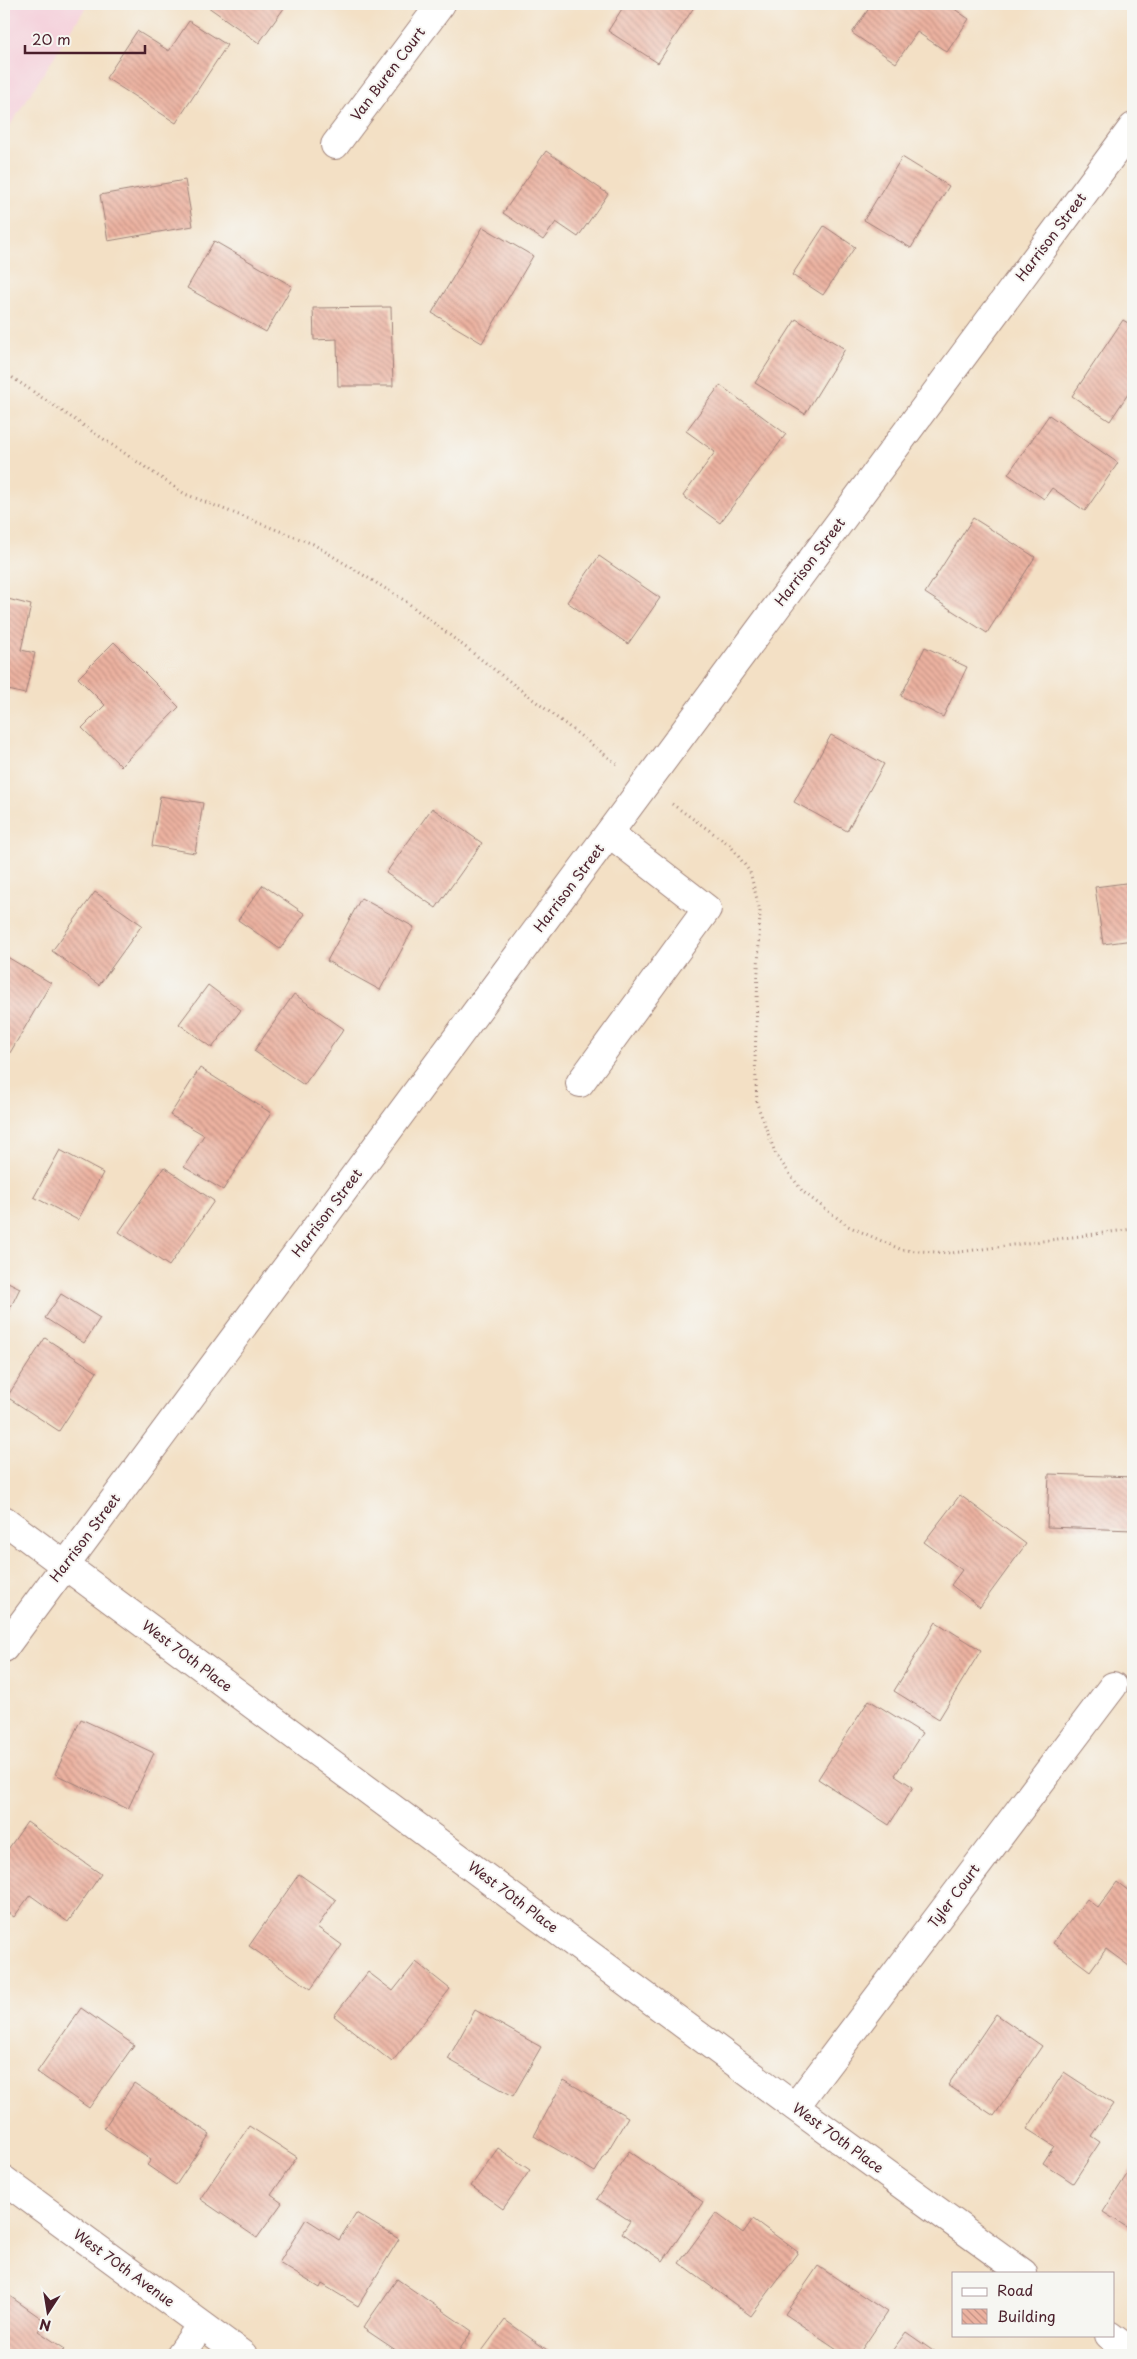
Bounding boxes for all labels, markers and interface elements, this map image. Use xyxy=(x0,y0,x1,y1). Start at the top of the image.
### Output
scale bar xyxy=(25,22,145,54)
street label: Van Buren Court xyxy=(345,22,430,125)
text: 20 m xyxy=(32,27,71,50)
street label: Harrison Street xyxy=(1010,188,1091,285)
street label: Harrison Street xyxy=(769,513,850,610)
street label: Harrison Street xyxy=(528,839,609,936)
street label: Harrison Street xyxy=(286,1164,367,1261)
street label: Harrison Street xyxy=(44,1489,125,1586)
street label: West 70th Place xyxy=(138,1615,237,1697)
street label: West 70th Place xyxy=(464,1856,563,1938)
street label: Tyler Court xyxy=(923,1859,985,1932)
street label: West 70th Place xyxy=(788,2097,888,2178)
street label: West 70th Avenue xyxy=(69,2224,180,2312)
legend xyxy=(952,2272,1114,2336)
text: Road xyxy=(997,2278,1033,2301)
north arrow xyxy=(22,2286,72,2336)
text: Building xyxy=(997,2304,1056,2327)
text: N xyxy=(38,2314,53,2337)

